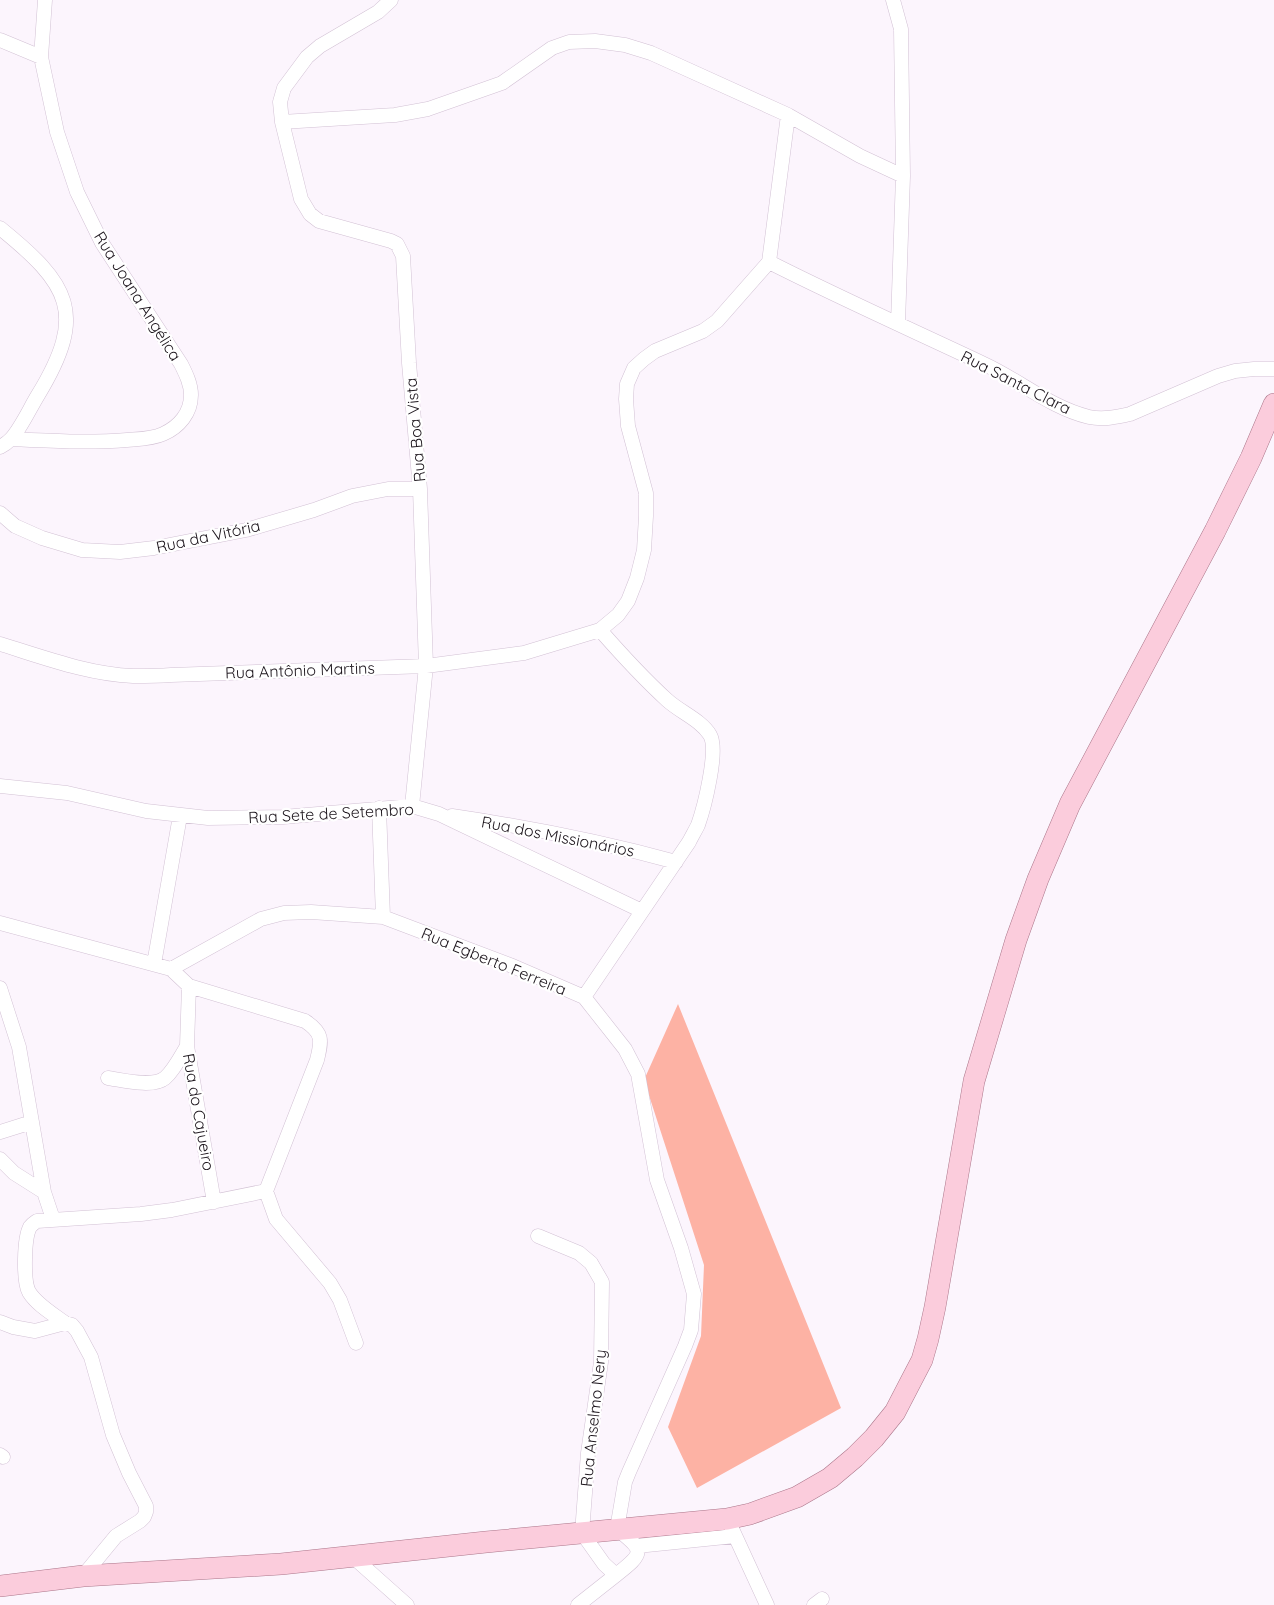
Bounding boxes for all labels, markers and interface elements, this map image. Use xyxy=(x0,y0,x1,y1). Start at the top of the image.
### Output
street label: Rua Joana Angélica xyxy=(90,228,186,364)
street label: Rua Santa Clara xyxy=(958,346,1074,418)
street label: Rua Boa Vista xyxy=(400,377,430,483)
street label: Rua da Vitória xyxy=(154,515,262,557)
street label: Rua Antônio Martins xyxy=(225,657,375,683)
street label: Rua Sete de Setembro xyxy=(248,799,414,827)
street label: Rua dos Missionários xyxy=(480,811,636,861)
street label: Rua Egberto Ferreira xyxy=(418,923,570,999)
street label: Rua do Cajueiro xyxy=(179,1052,219,1172)
street label: Rua Anselmo Nery xyxy=(576,1348,610,1488)

